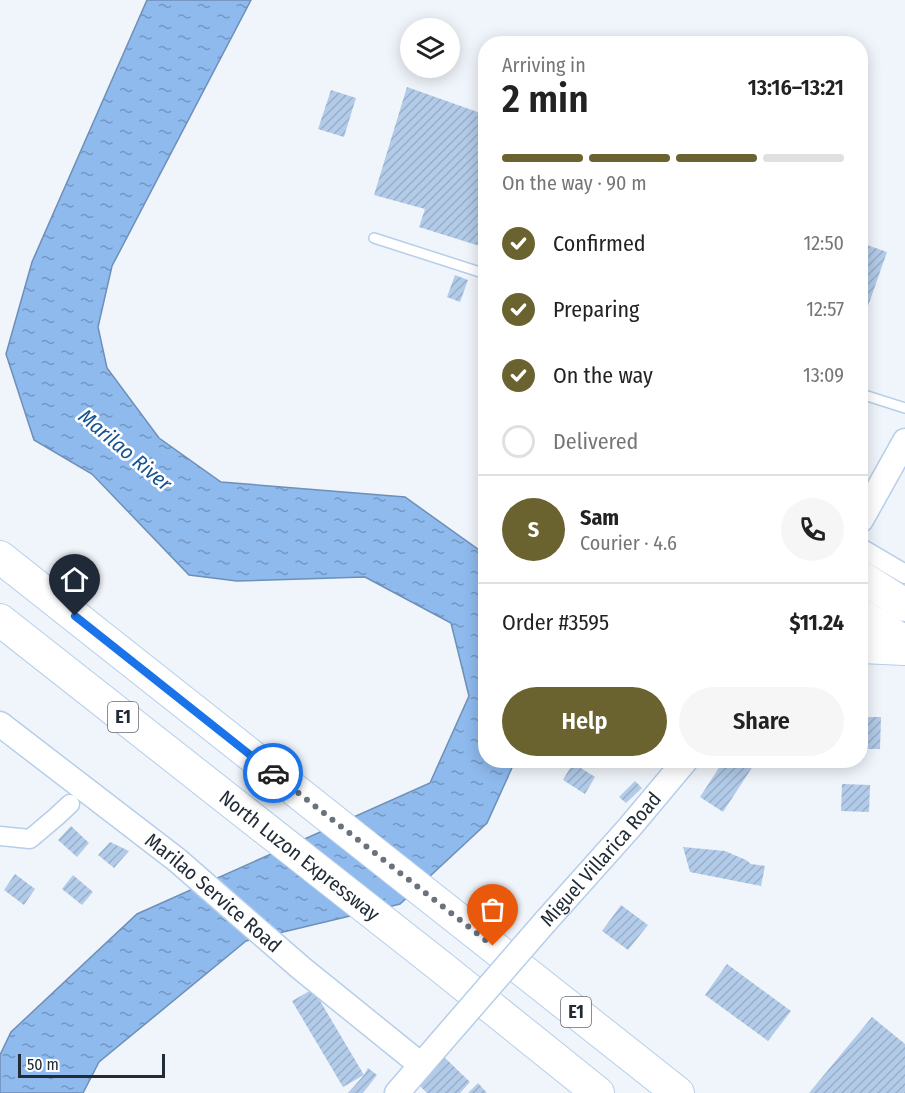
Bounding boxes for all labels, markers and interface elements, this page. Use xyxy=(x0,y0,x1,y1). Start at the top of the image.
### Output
map controls xyxy=(400,18,460,78)
button: layers xyxy=(400,18,460,78)
text: Arriving in xyxy=(502,53,586,77)
text: 13:16–13:21 xyxy=(748,74,844,101)
text: 2 min xyxy=(502,76,589,122)
text: On the way · 90 m xyxy=(502,171,647,195)
icon: check xyxy=(502,227,535,260)
text: Confirmed xyxy=(553,230,646,257)
text: 12:50 xyxy=(803,231,844,255)
icon: check xyxy=(502,293,535,326)
text: Preparing xyxy=(553,296,639,323)
text: 12:57 xyxy=(806,297,844,321)
icon: check xyxy=(502,359,535,392)
text: On the way xyxy=(553,362,653,389)
text: 13:09 xyxy=(803,363,844,387)
water label: Marilao River xyxy=(73,404,177,497)
text: Delivered xyxy=(553,428,638,455)
button: phone xyxy=(781,498,844,561)
text: Sam xyxy=(580,504,619,531)
text: S xyxy=(528,516,539,543)
text: Courier · 4.6 xyxy=(580,531,677,555)
pin xyxy=(49,554,100,616)
icon: home xyxy=(58,563,91,596)
text: Order #3595 xyxy=(502,609,609,636)
text: $11.24 xyxy=(790,609,844,636)
button: Help xyxy=(502,687,667,756)
button: Share xyxy=(679,687,844,756)
road number: E1 xyxy=(108,702,138,732)
courier xyxy=(243,743,303,803)
icon: car xyxy=(257,757,290,790)
street label: North Luzon Expressway xyxy=(215,785,384,926)
street label: Miguel Villarica Road xyxy=(535,787,666,931)
street label: Marilao Service Road xyxy=(140,828,286,957)
pin xyxy=(467,884,518,946)
icon: bag xyxy=(476,893,509,926)
road number: E1 xyxy=(561,997,591,1027)
scale bar xyxy=(18,1051,165,1078)
text: 50 m xyxy=(27,1055,59,1074)

